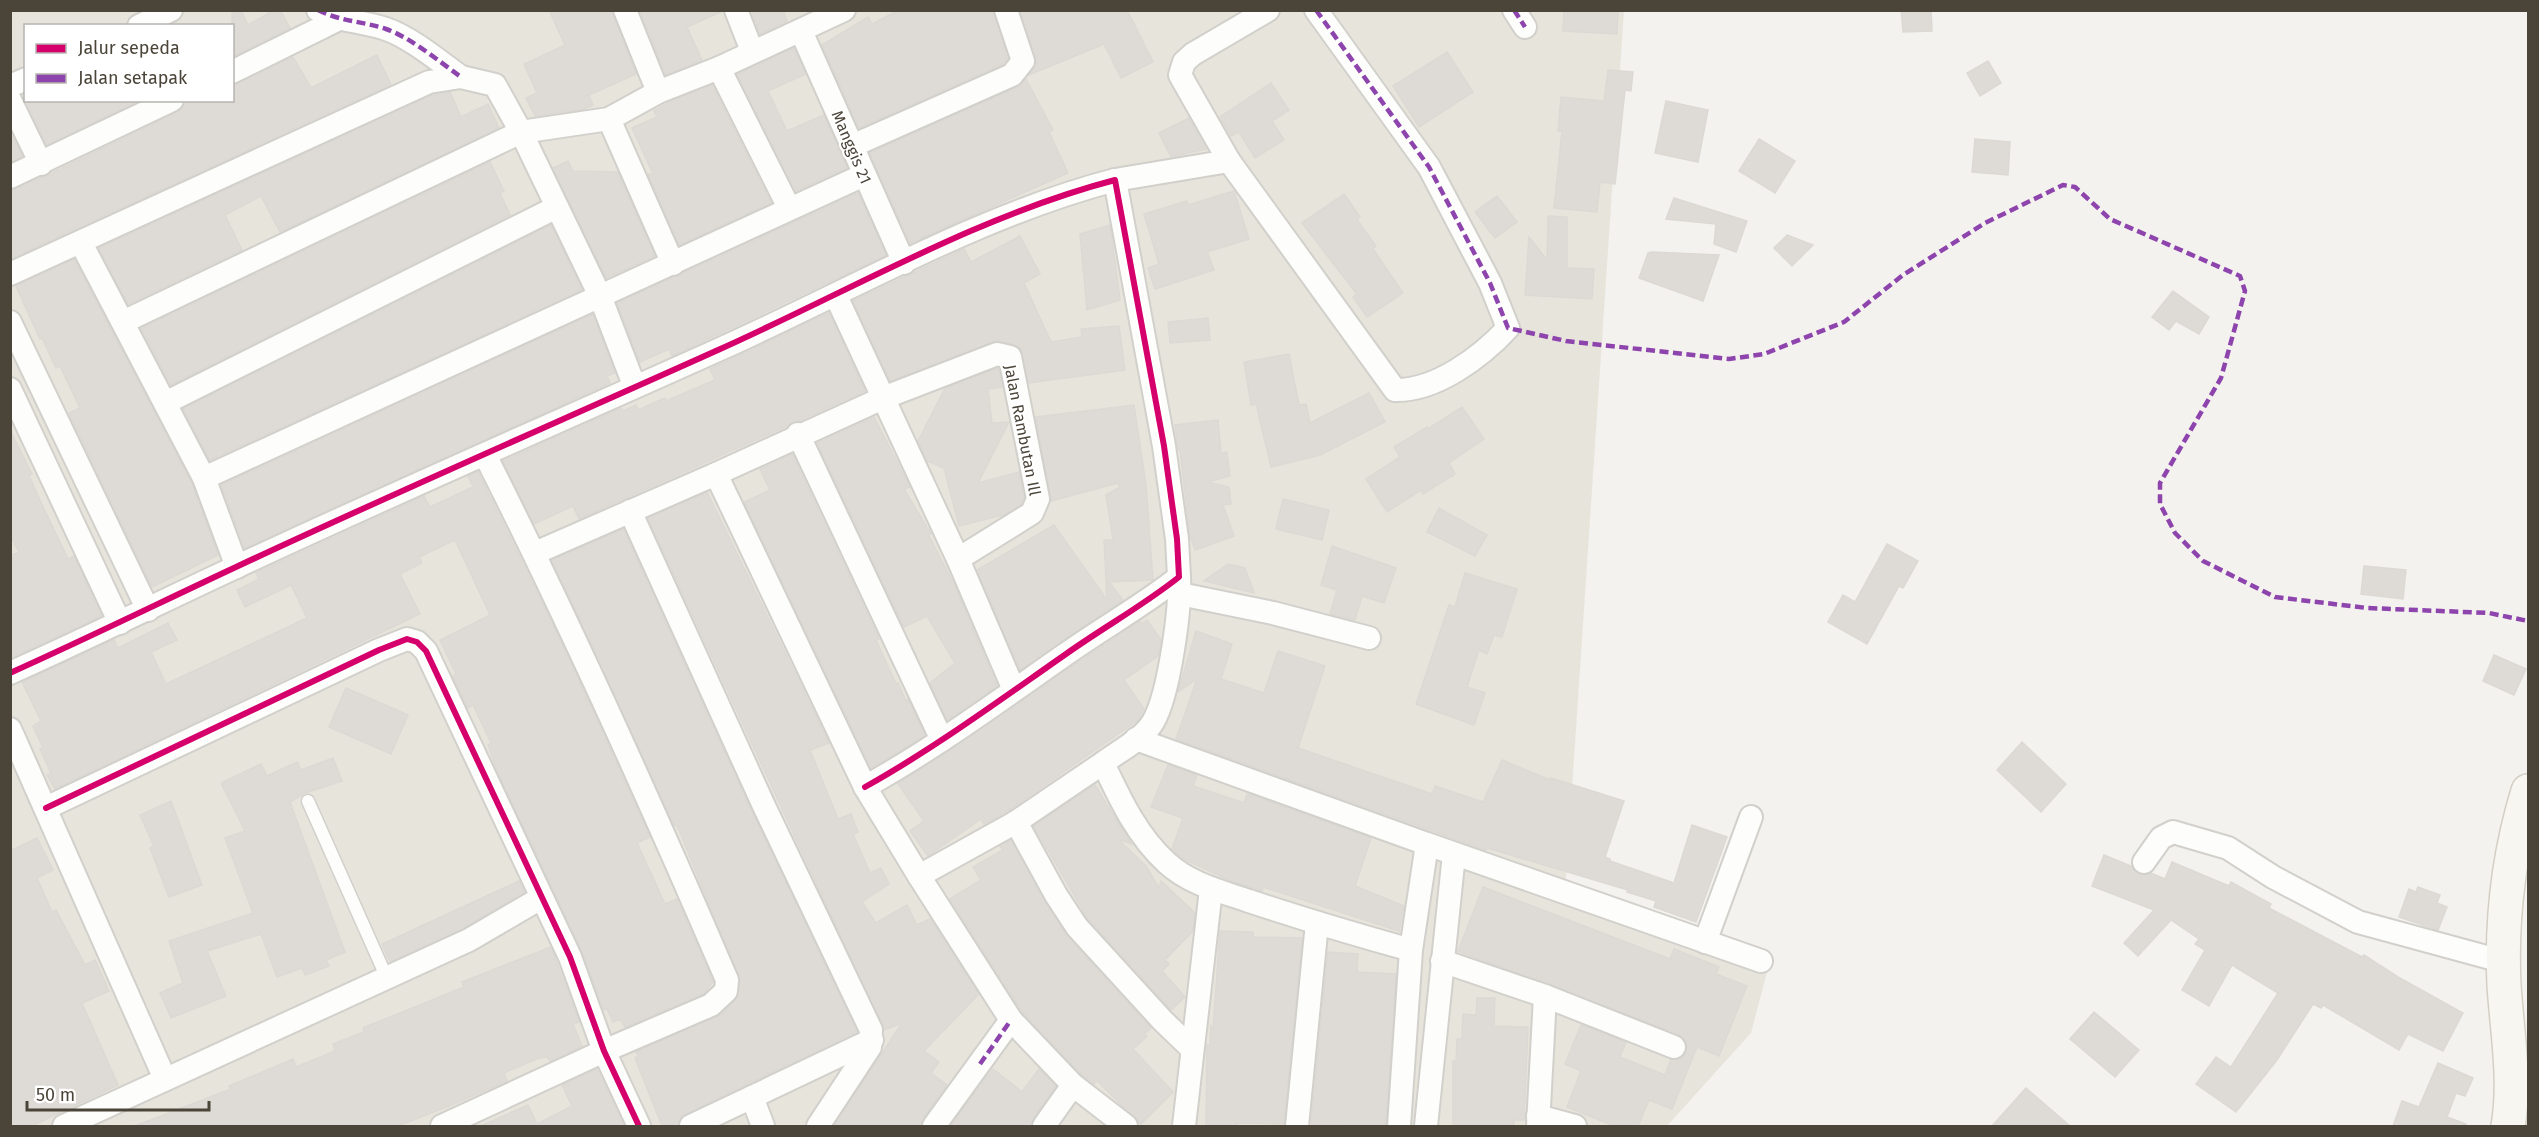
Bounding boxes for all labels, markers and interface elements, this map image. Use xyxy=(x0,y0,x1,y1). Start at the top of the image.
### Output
legend xyxy=(24,24,234,102)
text: Jalur sepeda xyxy=(78,37,180,59)
text: Jalan setapak xyxy=(78,67,188,89)
street label: Manggis 21 xyxy=(828,108,875,187)
street label: Jalan Rambutan Ill xyxy=(1000,363,1045,498)
scale bar xyxy=(27,1074,208,1112)
text: 50 m xyxy=(36,1084,75,1106)

